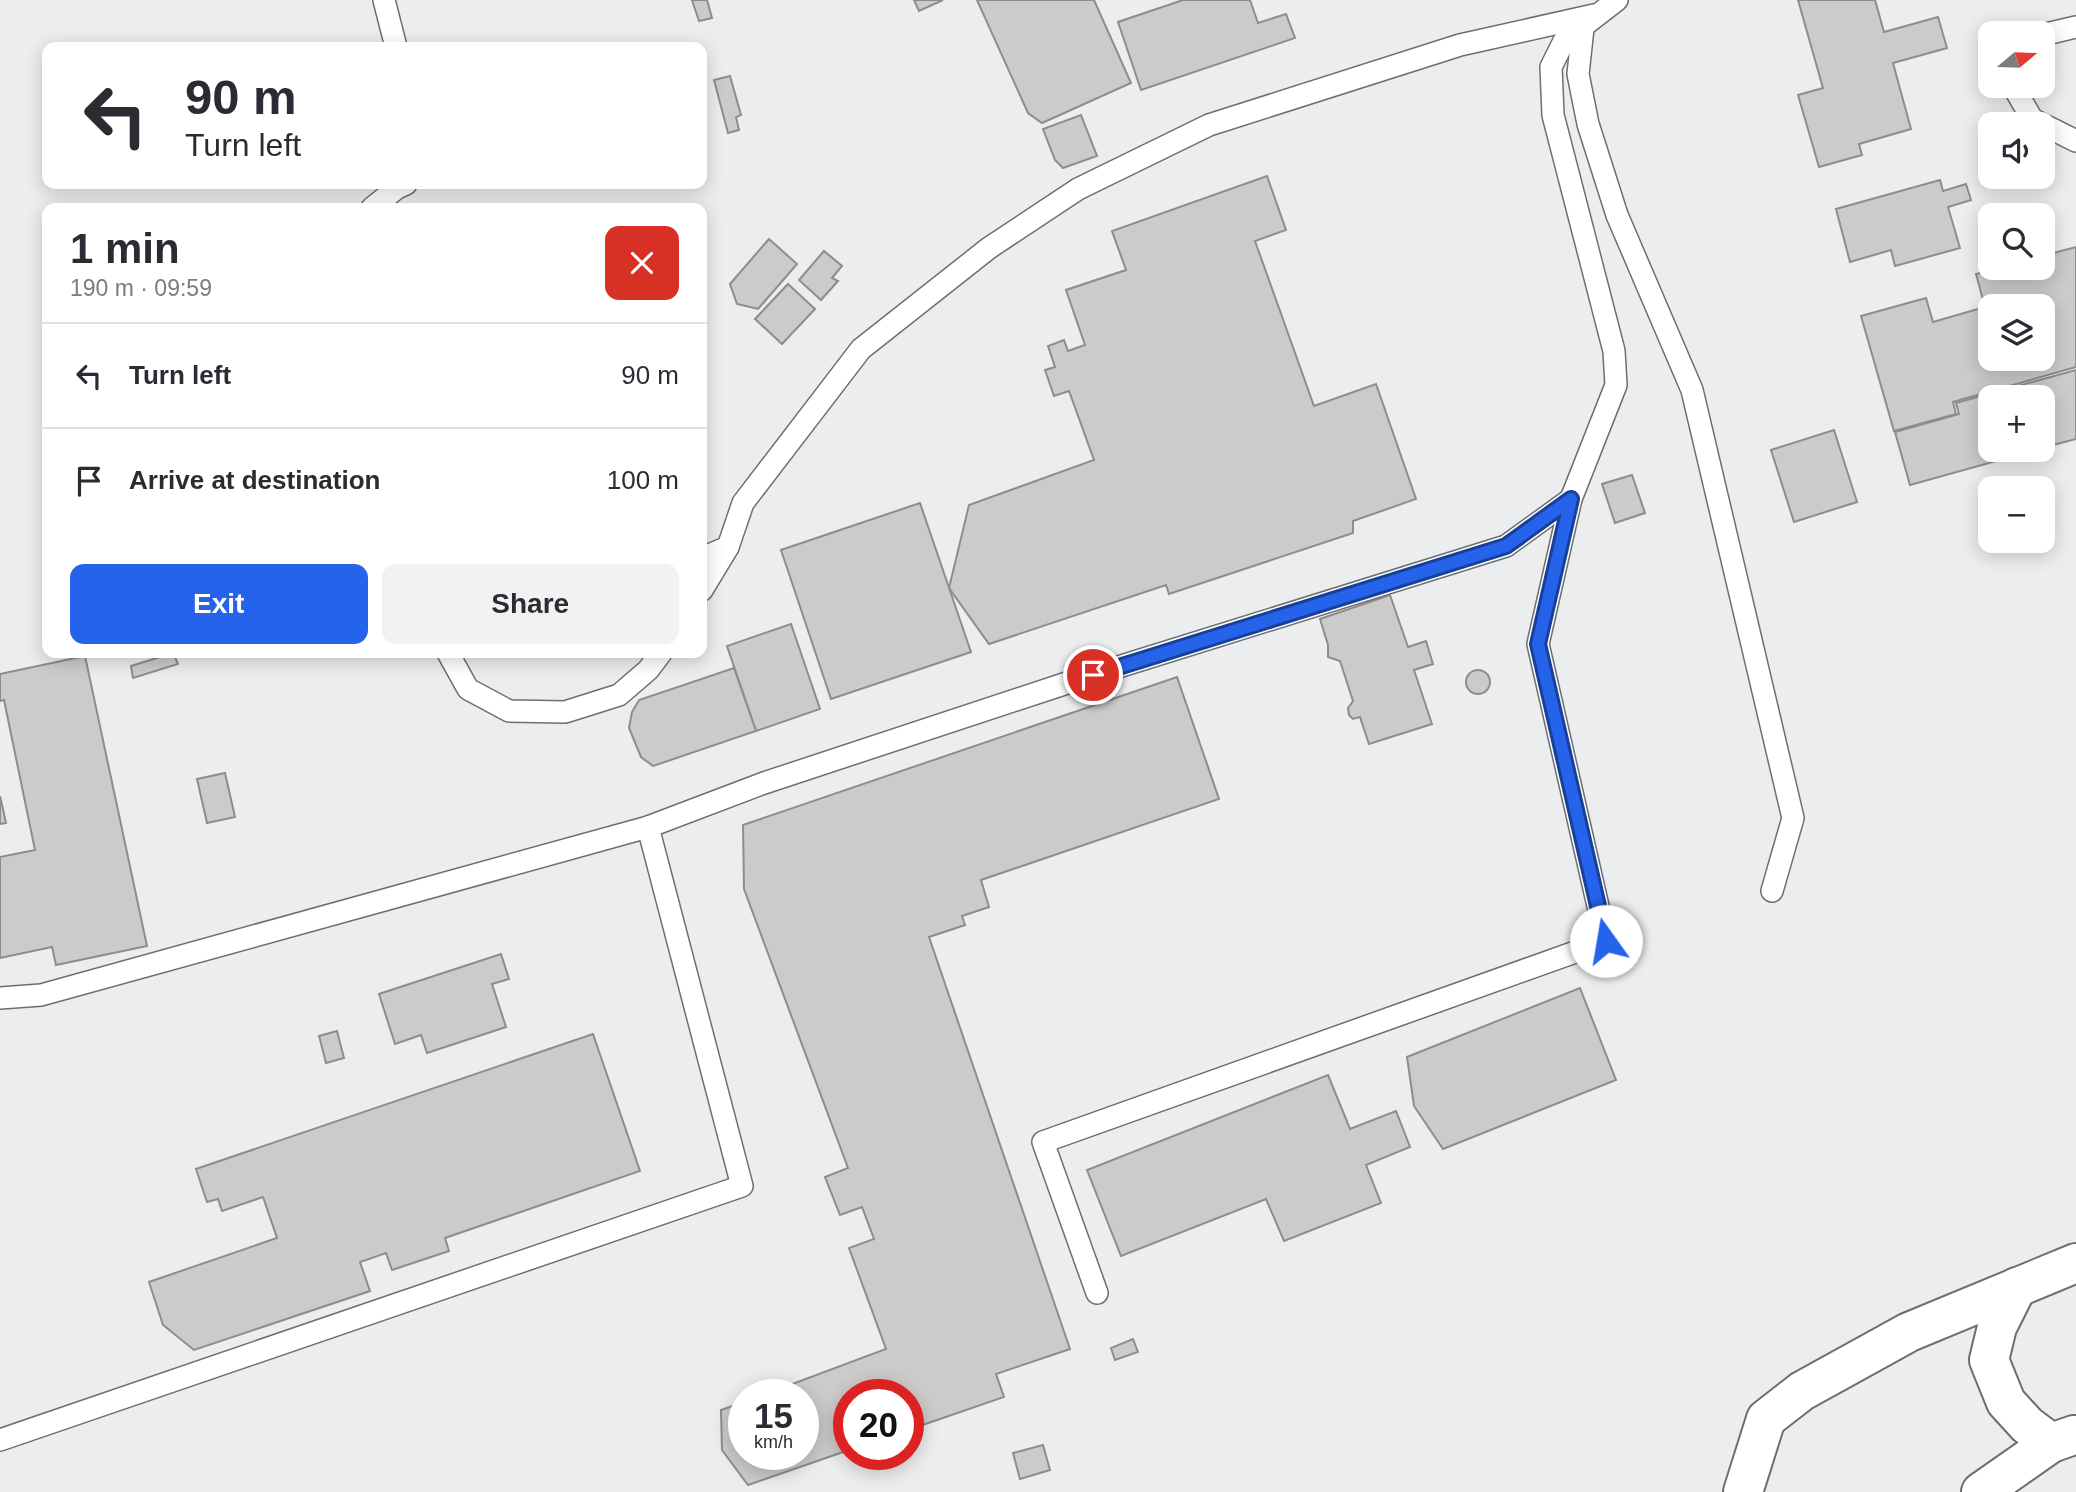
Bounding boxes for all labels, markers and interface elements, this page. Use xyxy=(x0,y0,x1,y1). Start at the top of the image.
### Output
north arrow xyxy=(1978,21,2054,98)
map controls xyxy=(1978,21,2055,553)
icon: left xyxy=(70,70,161,161)
text: 90 m xyxy=(185,70,297,124)
button: sound xyxy=(1978,112,2055,189)
text: Turn left xyxy=(185,127,301,163)
button: search xyxy=(1978,203,2055,280)
text: 1 min xyxy=(70,225,180,272)
button: close xyxy=(605,226,679,300)
text: 190 m · 09:59 xyxy=(70,275,212,301)
button: layers xyxy=(1978,294,2055,371)
icon: left xyxy=(70,357,108,395)
text: Turn left xyxy=(129,360,231,390)
text: 90 m xyxy=(621,360,679,390)
button: + xyxy=(1978,385,2055,462)
icon: arrive xyxy=(70,462,108,500)
text: Arrive at destination xyxy=(129,465,380,495)
text: 100 m xyxy=(607,465,679,495)
button: − xyxy=(1978,476,2055,553)
button: Exit xyxy=(70,564,368,644)
button: Share xyxy=(382,564,679,644)
pin xyxy=(1063,645,1123,705)
icon: arrive xyxy=(1074,656,1112,694)
position arrow xyxy=(1569,904,1643,978)
speed limit sign: 20 xyxy=(833,1379,924,1470)
text: 15 xyxy=(754,1396,793,1435)
text: km/h xyxy=(754,1432,793,1452)

